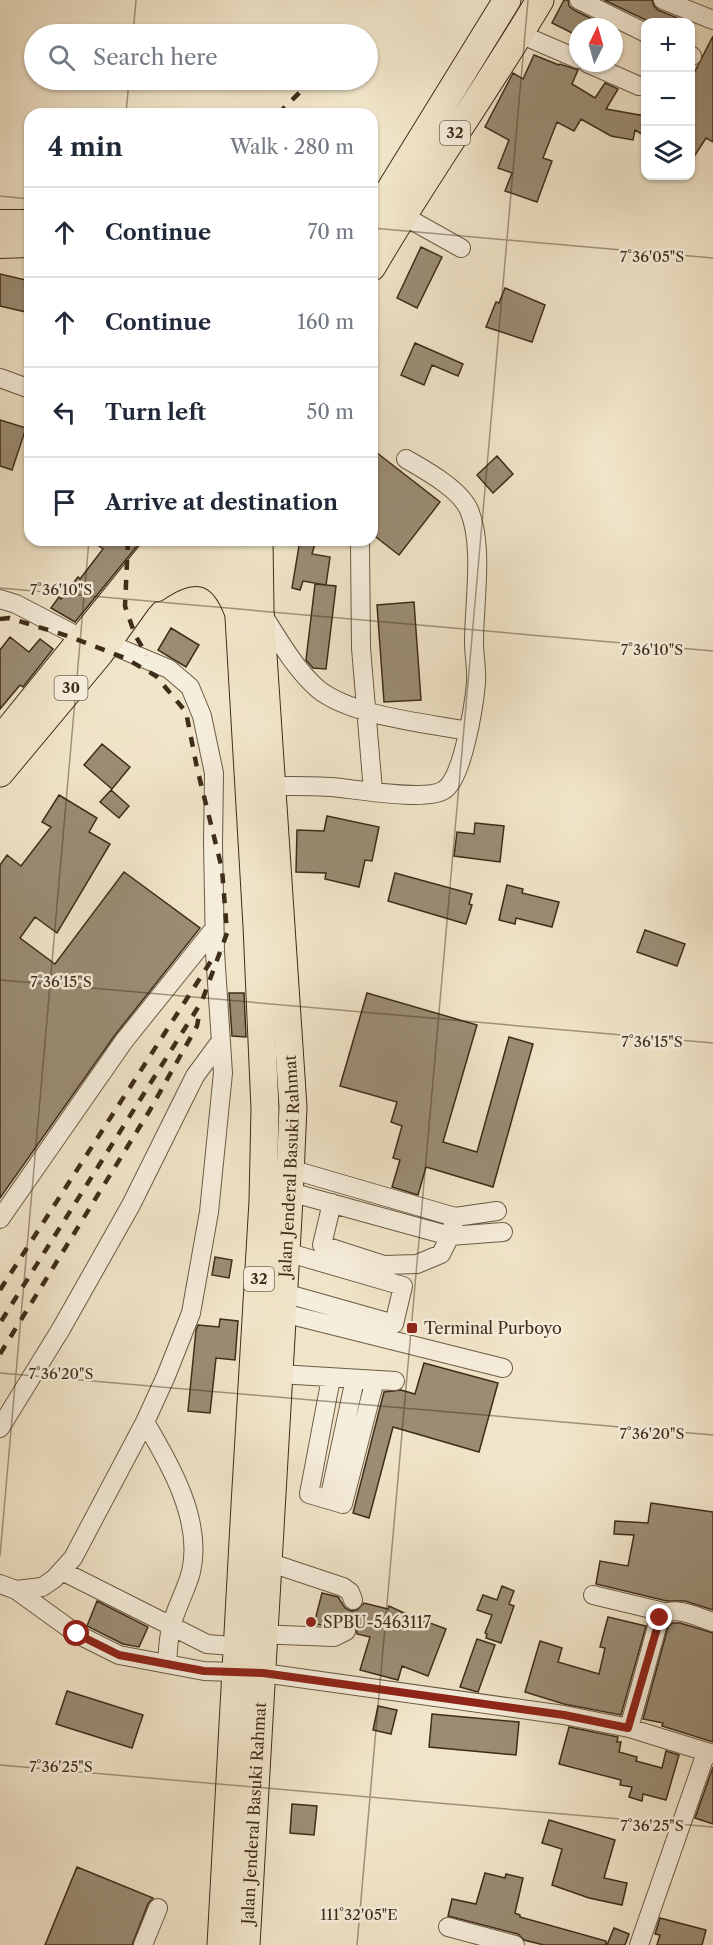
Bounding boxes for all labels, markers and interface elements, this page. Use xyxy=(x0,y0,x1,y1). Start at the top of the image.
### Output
north arrow xyxy=(569,18,623,72)
map controls xyxy=(641,18,695,180)
button: + xyxy=(641,18,695,72)
search box xyxy=(24,24,378,90)
icon: search xyxy=(45,41,78,74)
text: Search here xyxy=(93,44,218,71)
button: − xyxy=(641,72,695,126)
road number: 32 xyxy=(440,121,470,145)
button: layers xyxy=(641,126,695,180)
text: 4 min xyxy=(48,131,123,163)
text: Walk · 280 m xyxy=(230,135,354,159)
icon: ahead xyxy=(48,216,81,249)
text: Continue xyxy=(105,219,211,246)
text: 70 m xyxy=(308,220,354,244)
text: 7°36'05"S xyxy=(620,247,684,266)
icon: ahead xyxy=(48,306,81,339)
text: Continue xyxy=(105,309,211,336)
text: 160 m xyxy=(297,310,354,334)
icon: left xyxy=(48,396,81,429)
text: Turn left xyxy=(105,399,206,426)
text: 50 m xyxy=(307,400,354,424)
icon: arrive xyxy=(48,486,81,519)
text: Arrive at destination xyxy=(105,489,338,516)
text: 7°36'10"S xyxy=(30,580,92,599)
text: 7°36'10"S xyxy=(621,640,683,659)
road number: 30 xyxy=(54,676,88,700)
text: 7°36'15"S xyxy=(30,972,92,991)
text: 7°36'15"S xyxy=(621,1032,683,1051)
street label: Jalan Jenderal Basuki Rahmat xyxy=(274,1054,303,1281)
road number: 32 xyxy=(244,1267,274,1291)
place label: Terminal Purboyo xyxy=(424,1318,562,1338)
marker: Terminal Purboyo xyxy=(405,1321,419,1335)
text: 7°36'20"S xyxy=(28,1364,94,1383)
text: 7°36'20"S xyxy=(619,1424,685,1443)
route end xyxy=(646,1604,672,1630)
place label: SPBU-5463117 xyxy=(323,1612,431,1632)
marker: SPBU-5463117 xyxy=(304,1615,318,1629)
route start xyxy=(63,1620,89,1646)
street label: Jalan Jenderal Basuki Rahmat xyxy=(237,1701,270,1928)
text: 7°36'25"S xyxy=(29,1757,93,1776)
text: 7°36'25"S xyxy=(620,1816,684,1835)
text: 111°32'05"E xyxy=(320,1905,398,1924)

